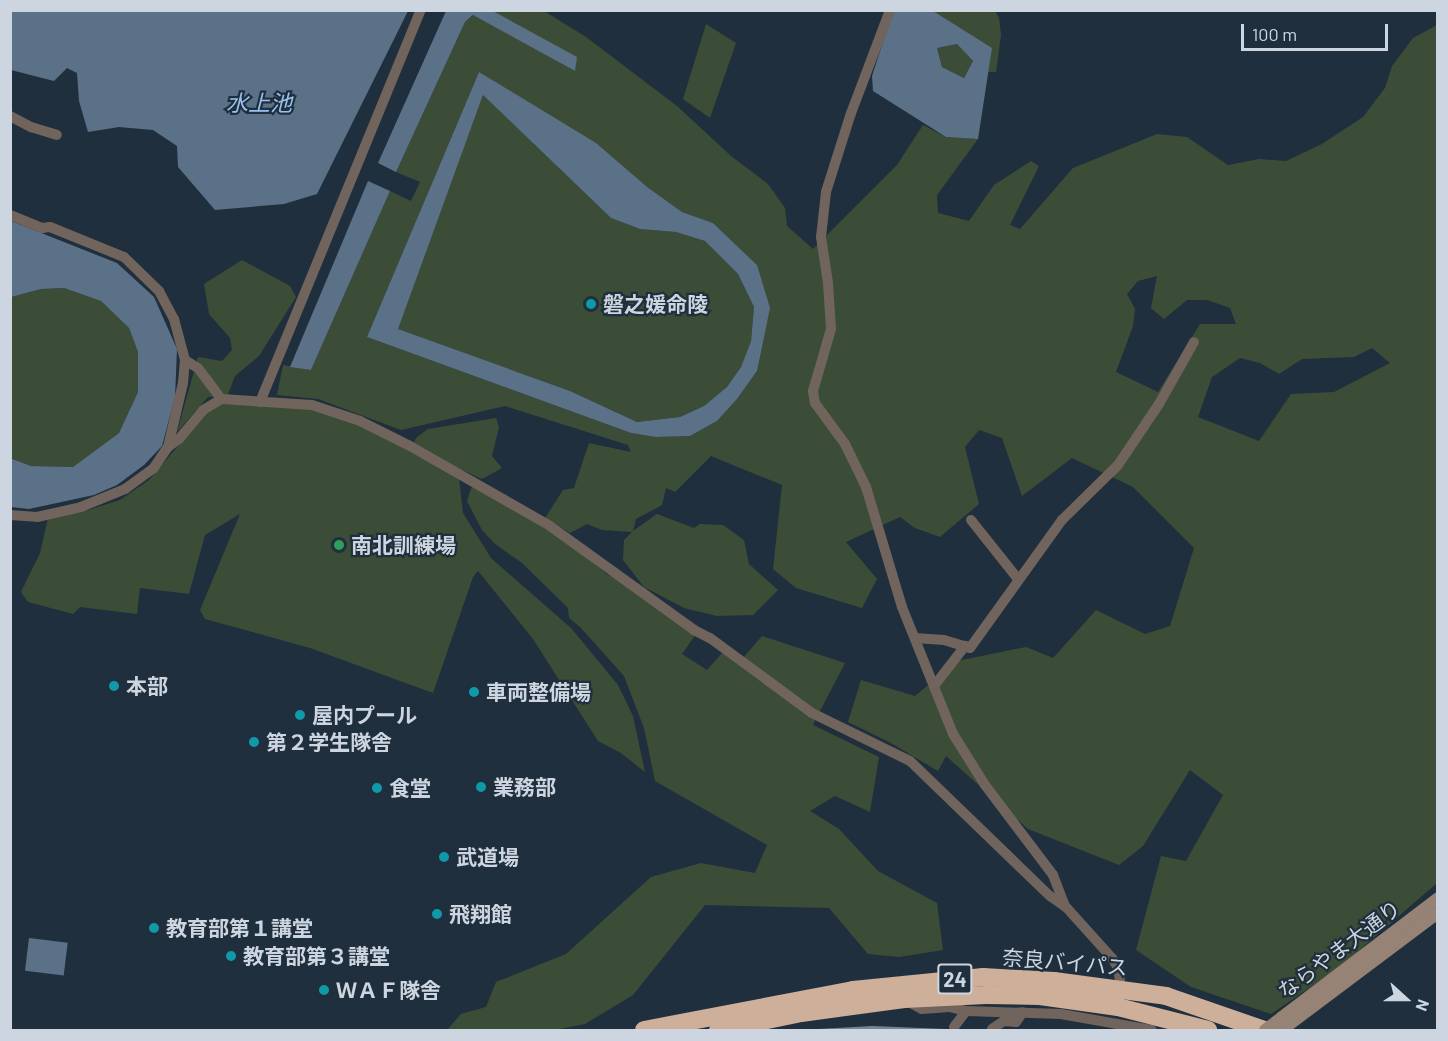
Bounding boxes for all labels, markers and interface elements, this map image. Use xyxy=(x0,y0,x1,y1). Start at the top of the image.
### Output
scale bar xyxy=(1244,12,1391,50)
text: 100 m xyxy=(1252,23,1297,45)
water label: 水上池 xyxy=(226,90,292,116)
place label: 磐之媛命陵 xyxy=(603,291,708,317)
marker: 磐之媛命陵 xyxy=(584,297,598,311)
place label: 南北訓練場 xyxy=(351,532,456,558)
marker: 南北訓練場 xyxy=(332,538,346,552)
place label: 本部 xyxy=(126,673,168,699)
marker: 本部 xyxy=(107,679,121,693)
place label: 車両整備場 xyxy=(486,679,591,705)
marker: 車両整備場 xyxy=(467,685,481,699)
place label: 屋内プール xyxy=(312,702,417,728)
marker: 屋内プール xyxy=(293,708,307,722)
place label: 第２学生隊舎 xyxy=(266,729,392,755)
marker: 第２学生隊舎 xyxy=(247,735,261,749)
place label: 業務部 xyxy=(493,774,556,800)
place label: 食堂 xyxy=(389,775,431,801)
marker: 業務部 xyxy=(474,780,488,794)
marker: 食堂 xyxy=(370,781,384,795)
place label: 武道場 xyxy=(456,844,519,870)
marker: 武道場 xyxy=(437,850,451,864)
street label: ならやま大通り xyxy=(1273,895,1405,1003)
place label: 飛翔館 xyxy=(449,901,512,927)
marker: 飛翔館 xyxy=(430,907,444,921)
place label: 教育部第１講堂 xyxy=(166,915,313,941)
marker: 教育部第１講堂 xyxy=(147,921,161,935)
place label: 教育部第３講堂 xyxy=(243,943,390,969)
street label: 奈良バイパス xyxy=(1001,944,1129,980)
marker: 教育部第３講堂 xyxy=(224,949,238,963)
road number: 24 xyxy=(937,962,973,996)
north arrow xyxy=(1376,969,1436,1029)
place label: ＷＡＦ隊舎 xyxy=(336,977,441,1003)
marker: ＷＡＦ隊舎 xyxy=(317,983,331,997)
text: N xyxy=(1412,997,1434,1014)

